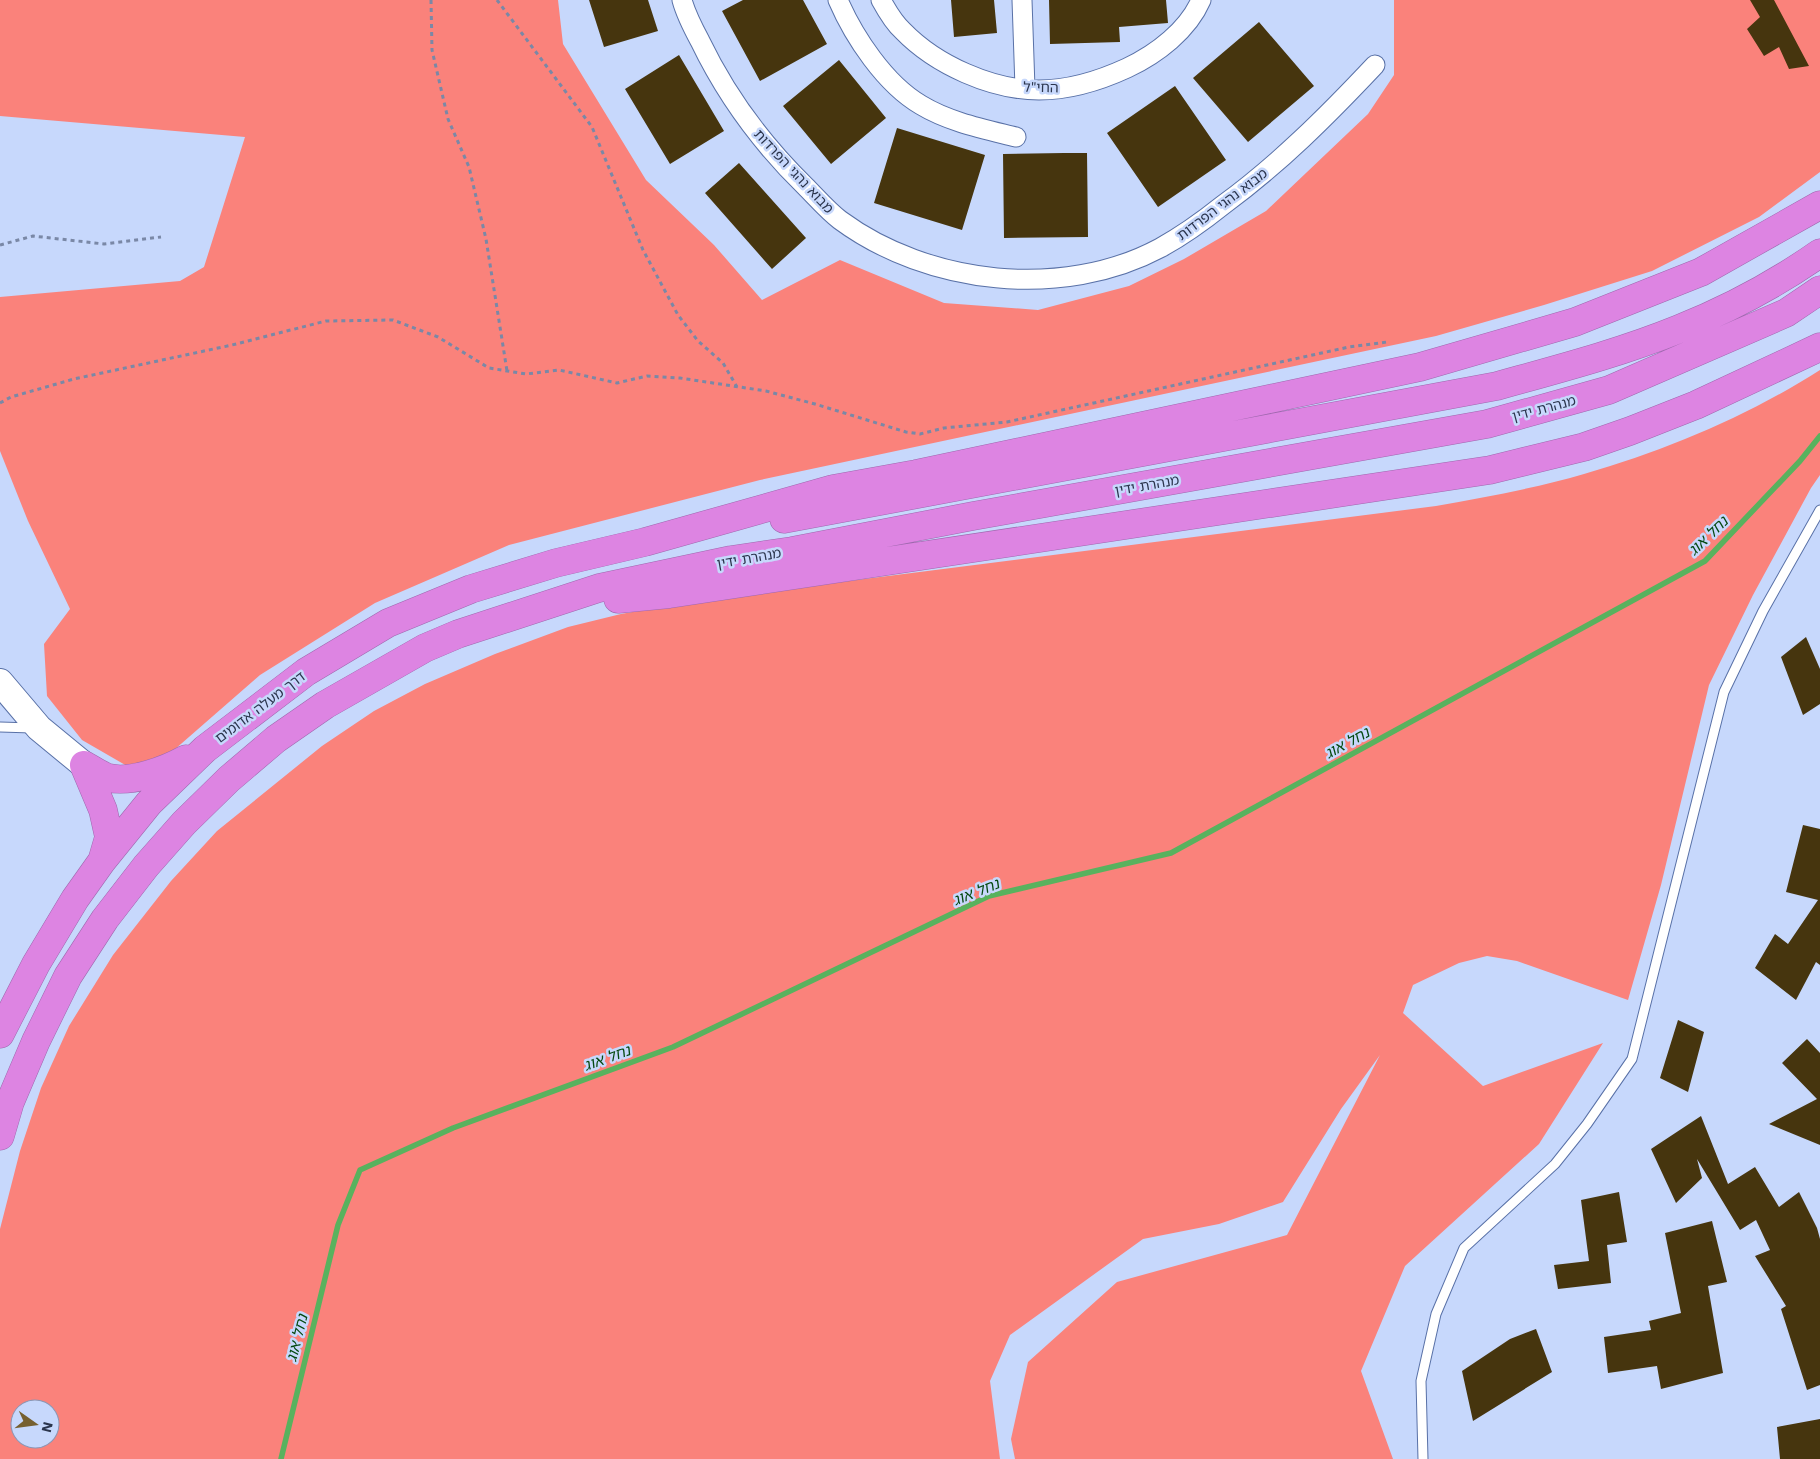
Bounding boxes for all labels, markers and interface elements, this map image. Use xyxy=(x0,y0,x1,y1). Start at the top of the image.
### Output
street label: החי"ל xyxy=(1023,79,1059,95)
street label: מבוא נהגי הפרדות xyxy=(751,126,837,216)
street label: מבוא נהגי הפרדות xyxy=(1174,165,1270,243)
street label: מנהרת ידין xyxy=(1510,392,1578,424)
street label: מנהרת ידין xyxy=(1114,471,1180,499)
water label: נחל אוג xyxy=(1684,512,1732,559)
street label: מנהרת ידין xyxy=(716,544,782,572)
street label: דרך מעלה אדומים xyxy=(212,668,308,746)
water label: נחל אוג xyxy=(1322,723,1374,763)
water label: נחל אוג xyxy=(950,874,1003,909)
water label: נחל אוג xyxy=(581,1041,634,1075)
water label: נחל אוג xyxy=(282,1311,312,1364)
north arrow xyxy=(10,1399,60,1449)
text: N xyxy=(39,1420,57,1434)

